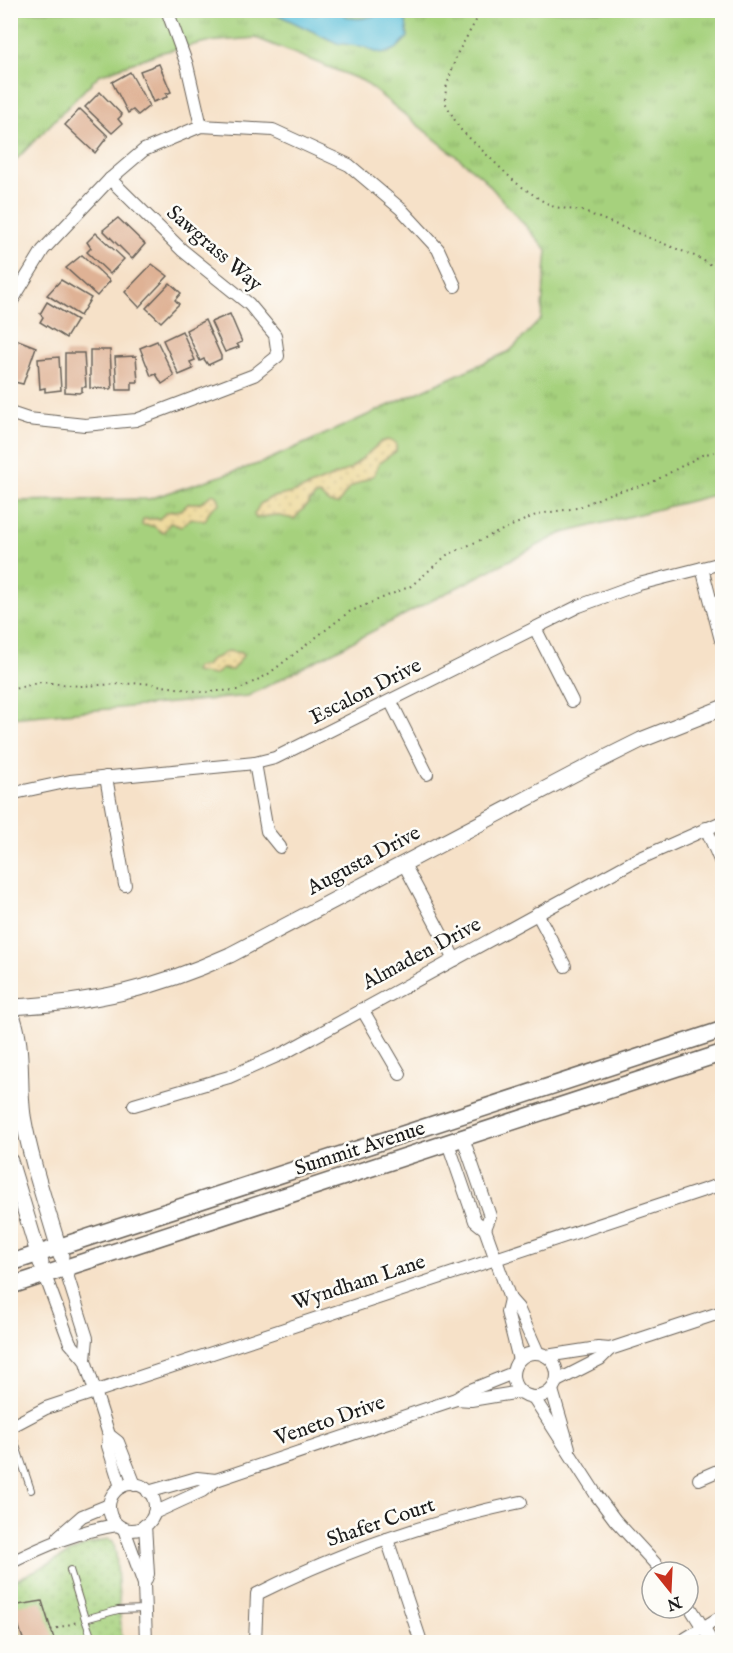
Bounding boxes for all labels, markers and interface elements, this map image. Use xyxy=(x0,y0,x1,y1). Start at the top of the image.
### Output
street label: Sawgrass Way xyxy=(160,200,268,299)
street label: Escalon Drive xyxy=(306,652,427,732)
street label: Augusta Drive xyxy=(302,820,426,903)
street label: Almaden Drive xyxy=(357,911,486,997)
street label: Summit Avenue xyxy=(291,1115,429,1183)
street label: Wyndham Lane xyxy=(289,1249,429,1317)
street label: Veneto Drive xyxy=(270,1389,389,1453)
street label: Shafer Court xyxy=(323,1492,439,1554)
north arrow xyxy=(640,1560,700,1620)
text: N xyxy=(664,1590,685,1614)

